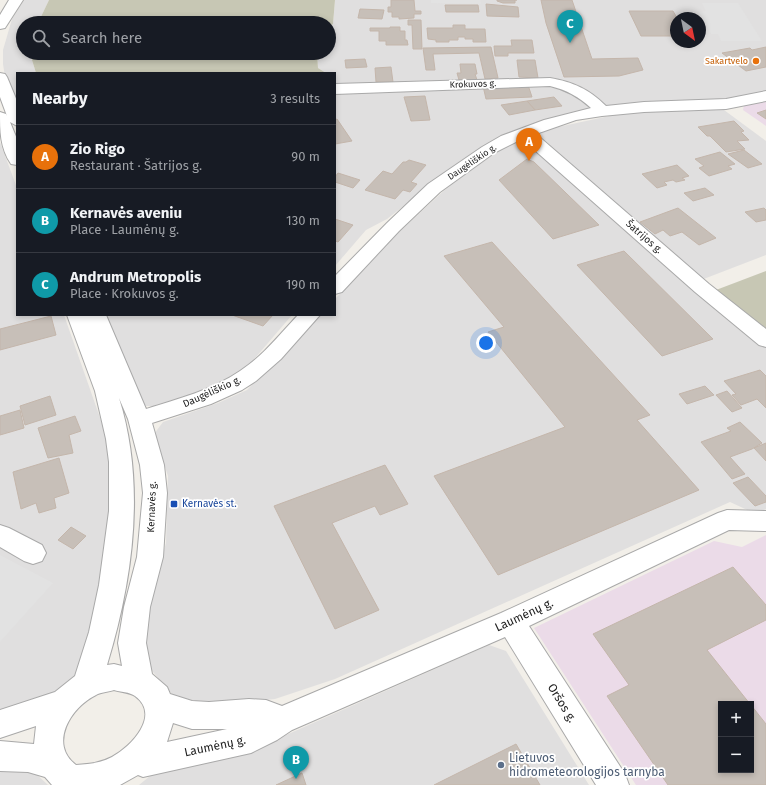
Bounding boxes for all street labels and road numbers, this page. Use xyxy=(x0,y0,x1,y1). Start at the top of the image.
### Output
street label: Krokuvos g. xyxy=(450,78,496,90)
street label: Daugėliškio g. xyxy=(446,142,498,182)
street label: Šatrijos g. xyxy=(623,216,666,256)
street label: Daugėliškio g. xyxy=(181,374,243,410)
street label: Kernavės g. xyxy=(145,481,159,533)
street label: Laumėnų g. xyxy=(493,595,555,635)
street label: Oršos g. xyxy=(545,681,579,725)
street label: Laumėnų g. xyxy=(183,733,247,759)

